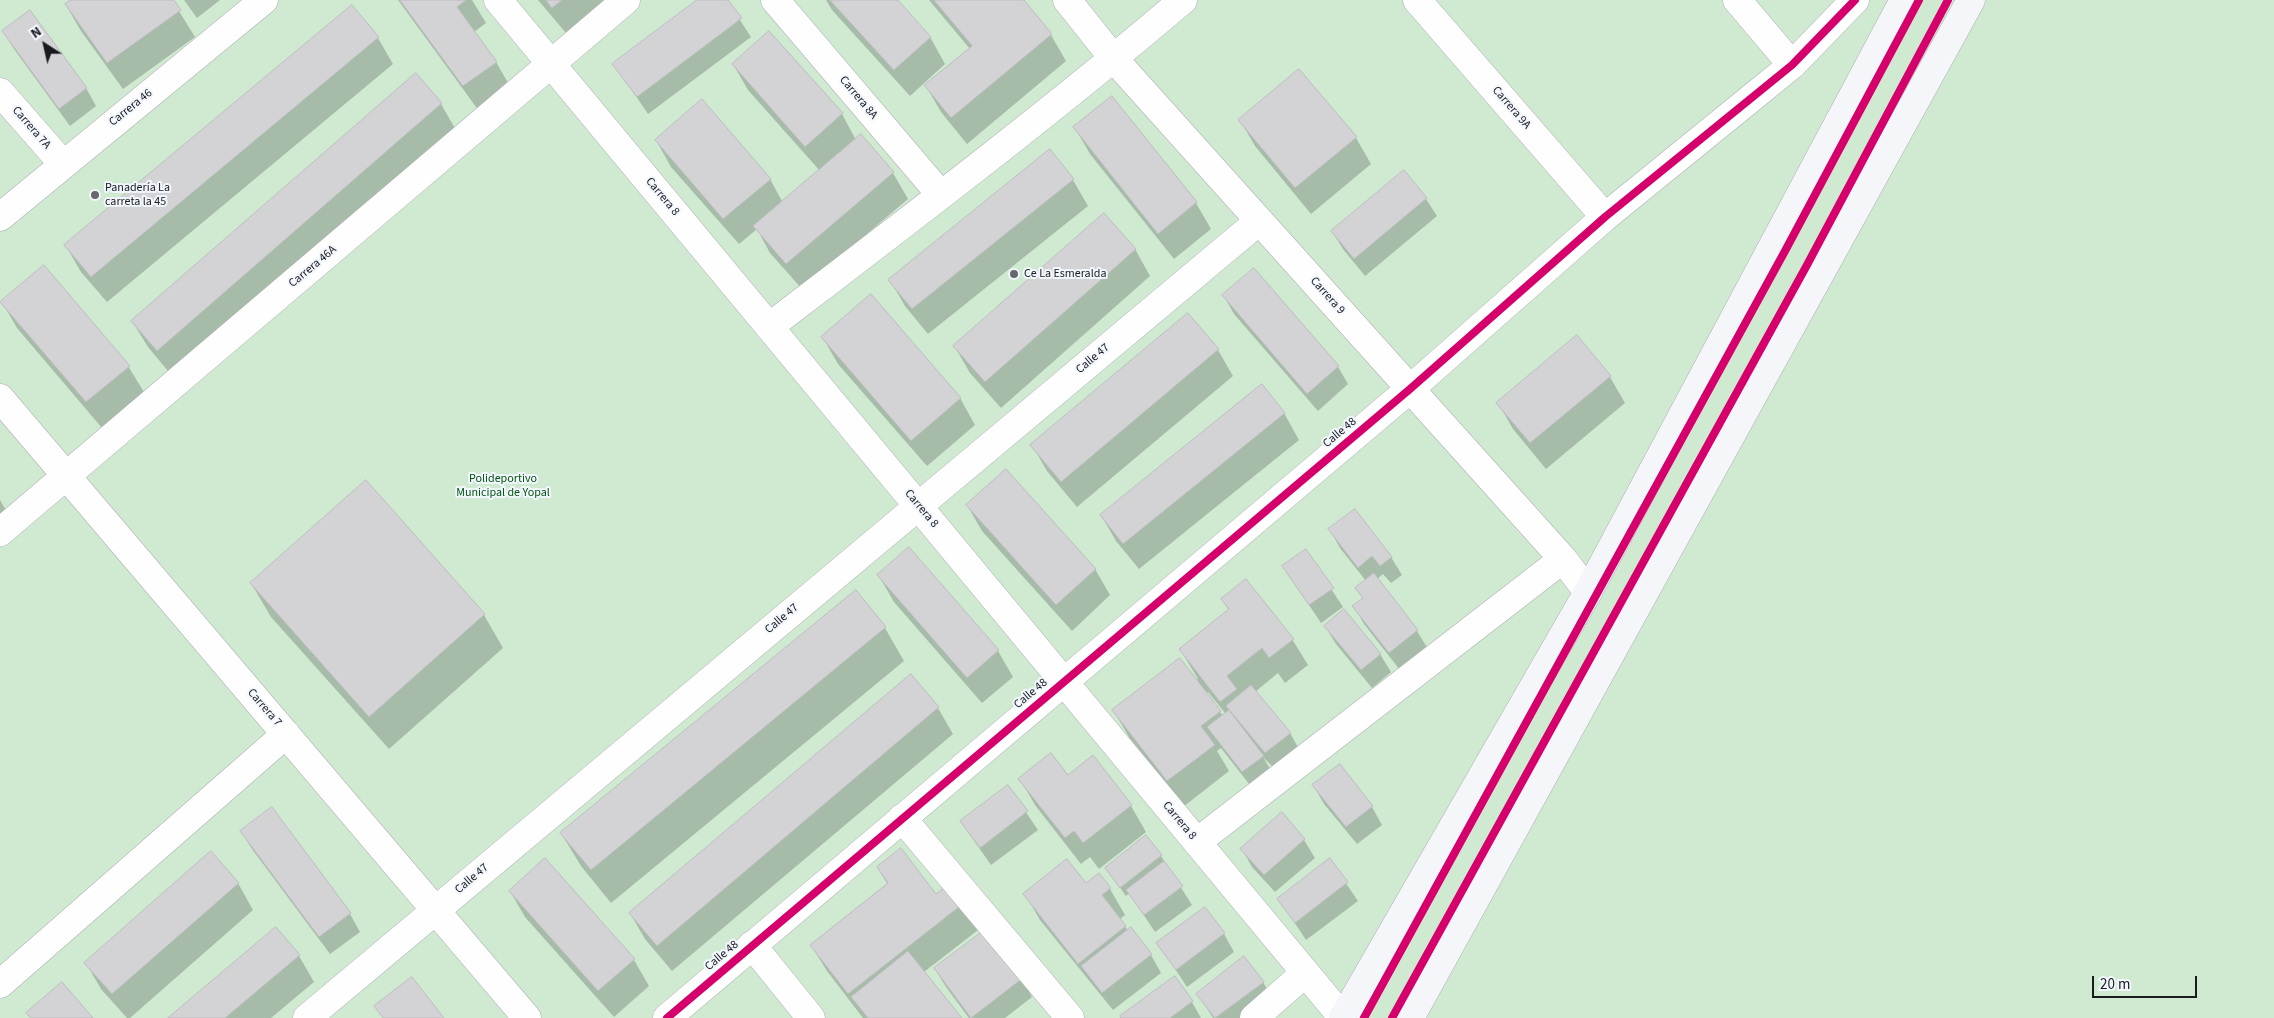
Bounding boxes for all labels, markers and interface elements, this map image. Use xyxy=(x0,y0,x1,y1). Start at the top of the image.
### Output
north arrow xyxy=(20,20,70,70)
text: N xyxy=(27,22,46,44)
street label: Carrera 8A xyxy=(836,74,880,122)
street label: Carrera 9A xyxy=(1489,84,1533,132)
street label: Carrera 46 xyxy=(107,86,155,130)
street label: Carrera 7A xyxy=(9,104,53,152)
street label: Carrera 8 xyxy=(642,175,682,219)
place label: Panadería La carreta la 45 xyxy=(105,181,170,209)
marker: Panadería La carreta la 45 xyxy=(89,189,101,201)
street label: Carrera 46A xyxy=(286,243,340,291)
place label: Ce La Esmeralda xyxy=(1024,267,1106,281)
marker: Ce La Esmeralda xyxy=(1008,268,1020,280)
street label: Carrera 9 xyxy=(1306,274,1348,318)
street label: Calle 47 xyxy=(1073,341,1113,377)
street label: Calle 48 xyxy=(1320,415,1360,451)
park label: Polideportivo Municipal de Yopal xyxy=(456,472,550,500)
street label: Carrera 8 xyxy=(901,487,941,531)
street label: Calle 47 xyxy=(762,601,802,637)
street label: Calle 48 xyxy=(1011,676,1051,712)
street label: Carrera 7 xyxy=(244,686,284,730)
street label: Carrera 8 xyxy=(1159,799,1199,843)
street label: Calle 47 xyxy=(452,861,492,897)
street label: Calle 48 xyxy=(702,938,742,974)
scale bar xyxy=(2094,966,2199,998)
text: 20 m xyxy=(2100,974,2130,995)

